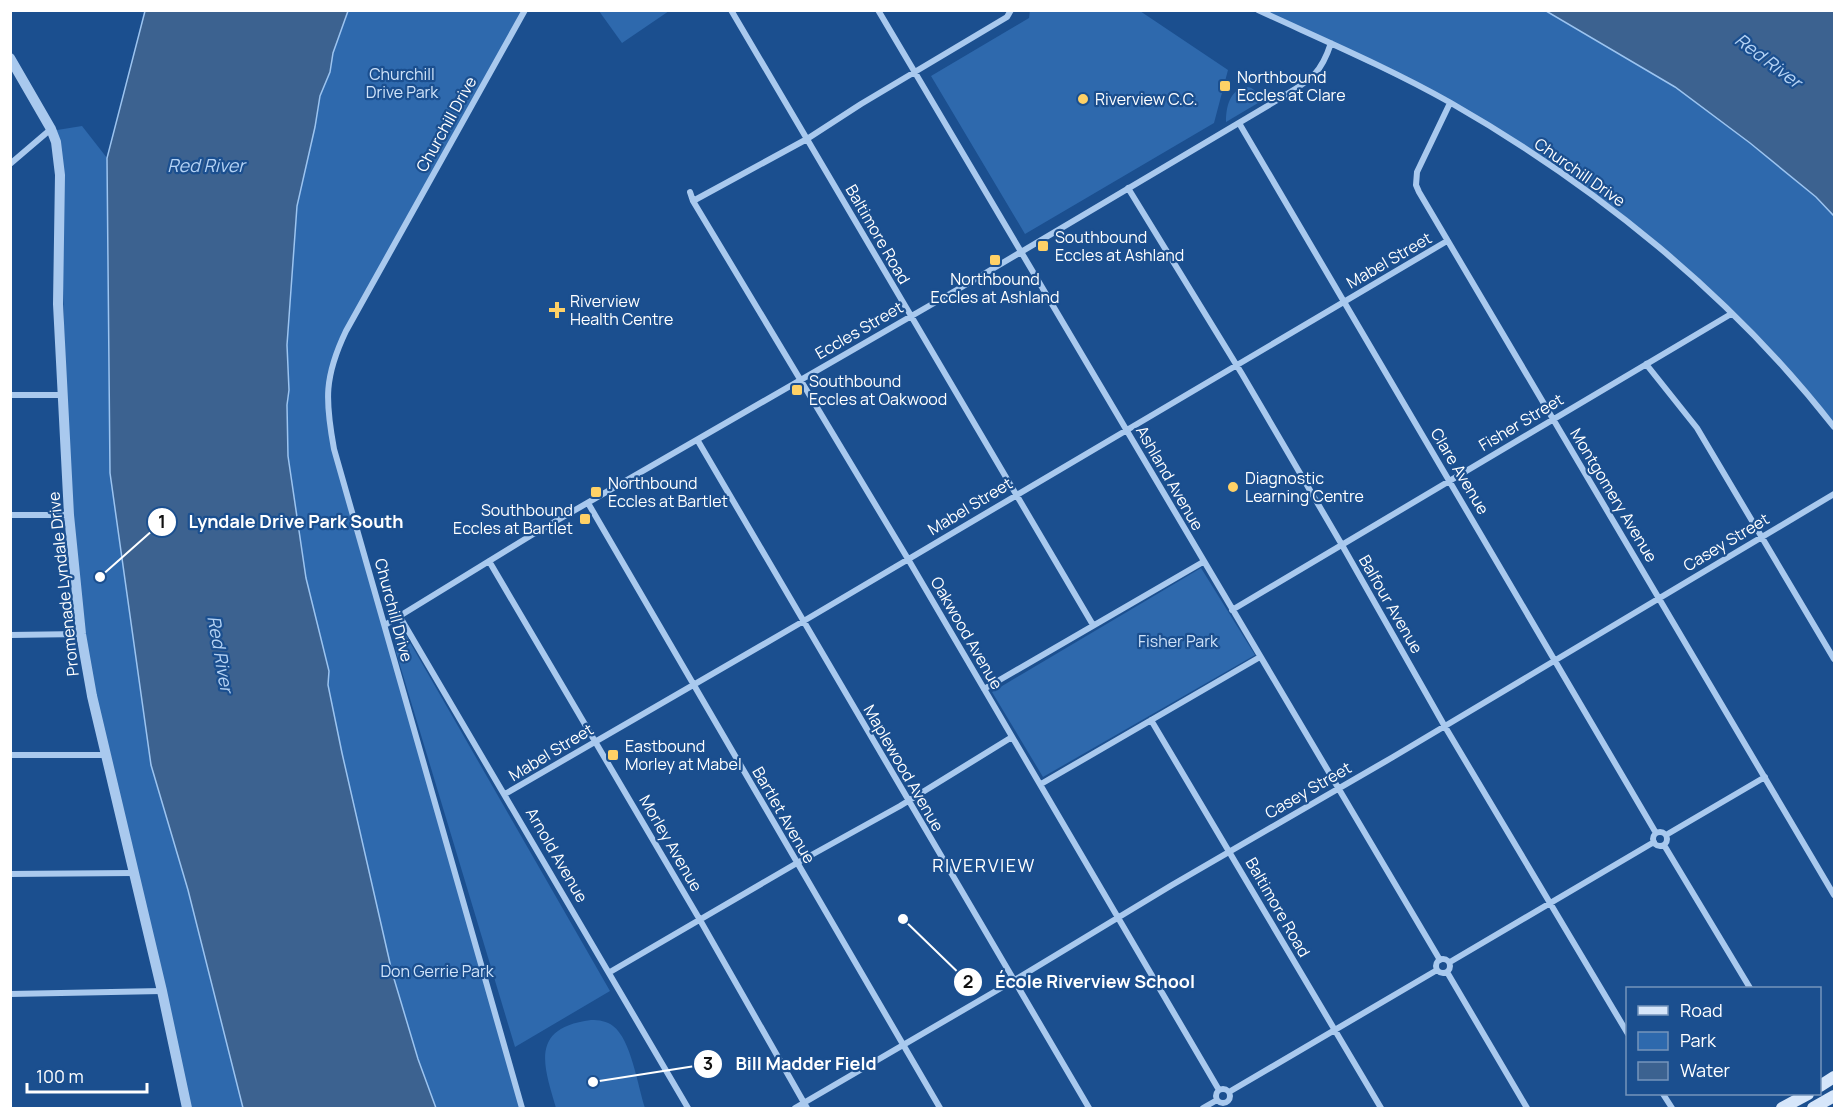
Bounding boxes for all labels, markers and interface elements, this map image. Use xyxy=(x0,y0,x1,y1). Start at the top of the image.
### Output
water label: Red River xyxy=(1730,27,1809,95)
park label: Churchill Drive Park xyxy=(366,63,439,103)
place label: Northbound Eccles at Clare xyxy=(1237,66,1346,106)
street label: Churchill Drive xyxy=(411,72,481,176)
marker: Northbound Eccles at Clare xyxy=(1218,79,1232,93)
place label: Riverview C.C. xyxy=(1095,88,1198,110)
marker: Riverview C.C. xyxy=(1076,92,1090,106)
street label: Churchill Drive xyxy=(1530,133,1630,211)
water label: Red River xyxy=(167,153,247,177)
street label: Baltimore Road xyxy=(841,180,915,288)
place label: Southbound Eccles at Ashland xyxy=(1055,226,1184,266)
street label: Mabel Street xyxy=(1342,227,1436,293)
marker: Southbound Eccles at Ashland xyxy=(1036,239,1050,253)
marker: Northbound Eccles at Ashland xyxy=(988,253,1002,267)
place label: Northbound Eccles at Ashland xyxy=(930,268,1060,308)
place label: Riverview Health Centre xyxy=(570,290,673,330)
street label: Eccles Street xyxy=(811,296,907,364)
marker: Riverview Health Centre xyxy=(548,301,566,319)
place label: Southbound Eccles at Oakwood xyxy=(809,370,947,410)
marker: Southbound Eccles at Oakwood xyxy=(790,383,804,397)
street label: Fisher Street xyxy=(1475,388,1567,456)
street label: Ashland Avenue xyxy=(1131,422,1209,534)
street label: Clare Avenue xyxy=(1426,424,1494,518)
street label: Montgomery Avenue xyxy=(1565,424,1663,566)
place label: Diagnostic Learning Centre xyxy=(1245,467,1364,507)
place label: Northbound Eccles at Bartlet xyxy=(608,472,728,512)
street label: Mabel Street xyxy=(924,472,1016,540)
marker: Diagnostic Learning Centre xyxy=(1226,480,1240,494)
marker: Northbound Eccles at Bartlet xyxy=(589,485,603,499)
street label: Promenade Lyndale Drive xyxy=(42,491,84,677)
place label: Southbound Eccles at Bartlet xyxy=(453,499,573,539)
callout: Lyndale Drive Park South xyxy=(147,504,416,540)
street label: Casey Street xyxy=(1679,508,1773,576)
text: 1 xyxy=(158,509,166,533)
text: Lyndale Drive Park South xyxy=(188,509,404,533)
marker: Southbound Eccles at Bartlet xyxy=(578,512,592,526)
street label: Balfour Avenue xyxy=(1354,551,1428,657)
street label: Churchill Drive xyxy=(370,556,418,664)
street label: Oakwood Avenue xyxy=(926,573,1008,693)
water label: Red River xyxy=(202,614,240,697)
park label: Fisher Park xyxy=(1138,630,1219,652)
street label: Maplewood Avenue xyxy=(859,701,949,835)
street label: Mabel Street xyxy=(505,718,597,786)
place label: Eastbound Morley at Mabel xyxy=(625,735,742,775)
marker: Eastbound Morley at Mabel xyxy=(606,748,620,762)
street label: Casey Street xyxy=(1261,756,1355,824)
street label: Bartlet Avenue xyxy=(747,763,821,867)
street label: Morley Avenue xyxy=(634,791,708,895)
street label: Arnold Avenue xyxy=(521,804,593,906)
district label: RIVERVIEW xyxy=(932,853,1036,877)
street label: Baltimore Road xyxy=(1241,853,1315,961)
park label: Don Gerrie Park xyxy=(380,960,495,982)
callout: École Riverview School xyxy=(953,964,1207,1000)
text: 2 xyxy=(963,969,973,993)
text: École Riverview School xyxy=(995,969,1195,993)
legend xyxy=(1626,987,1821,1095)
text: Road xyxy=(1680,998,1723,1022)
text: Park xyxy=(1680,1028,1717,1052)
callout: Bill Madder Field xyxy=(693,1046,888,1082)
text: 3 xyxy=(703,1051,713,1075)
text: Bill Madder Field xyxy=(735,1051,877,1075)
scale bar xyxy=(27,1056,147,1094)
text: Water xyxy=(1680,1058,1730,1082)
text: 100 m xyxy=(36,1064,84,1088)

